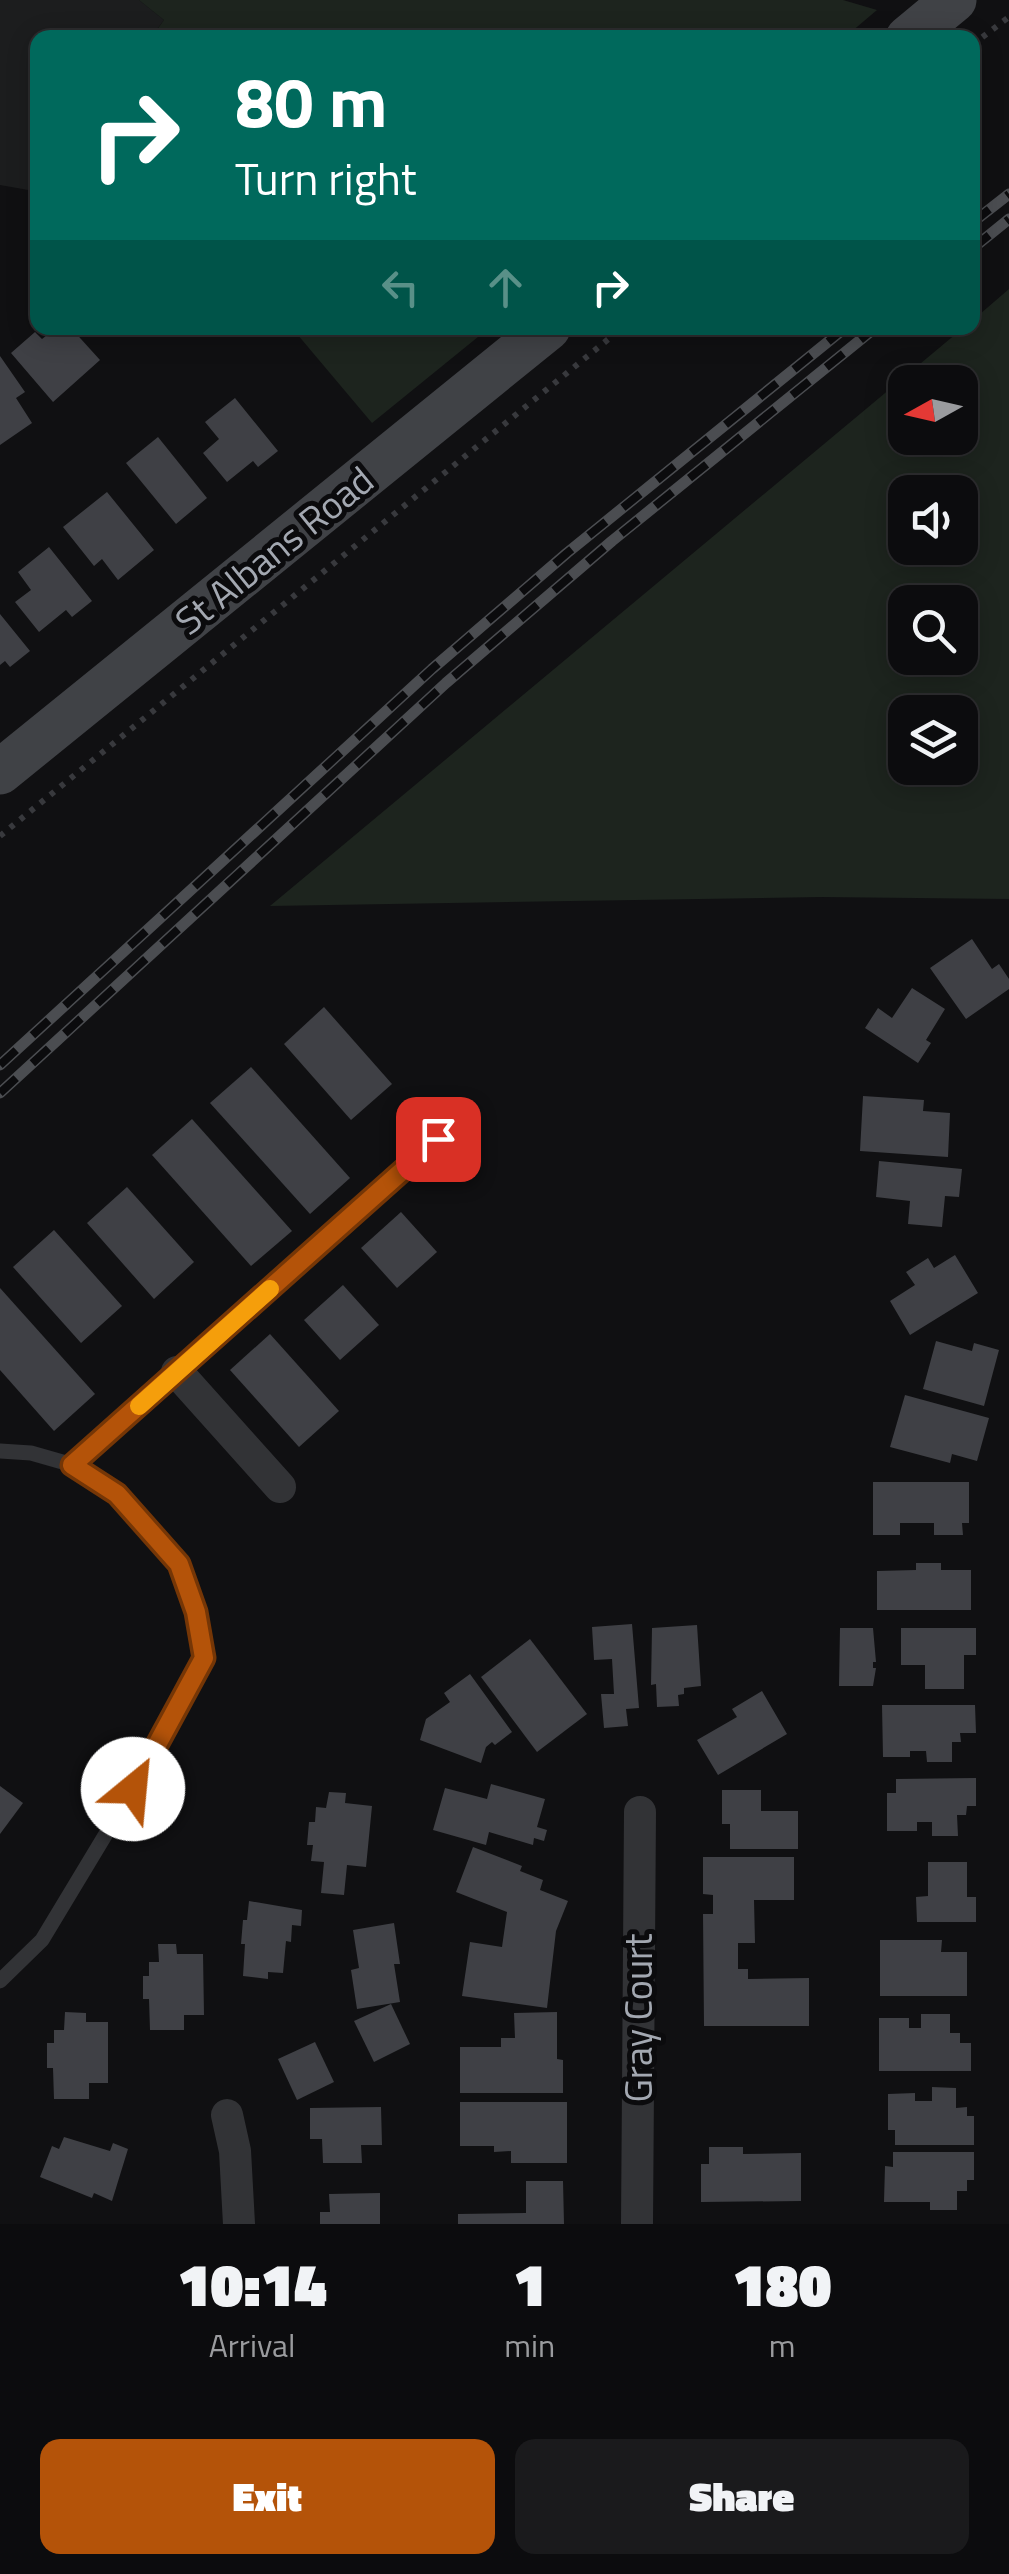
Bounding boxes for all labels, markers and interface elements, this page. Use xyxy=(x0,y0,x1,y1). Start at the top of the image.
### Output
text: 80 m xyxy=(235,48,388,154)
icon: right xyxy=(70,70,200,200)
text: Turn right xyxy=(235,144,417,212)
icon: left xyxy=(373,260,428,315)
icon: ahead xyxy=(478,260,533,315)
icon: right xyxy=(583,260,638,315)
north arrow xyxy=(888,365,978,455)
map controls xyxy=(888,365,978,785)
street label: St Albans Road xyxy=(162,452,386,648)
button: sound xyxy=(888,475,978,565)
button: search xyxy=(888,585,978,675)
button: layers xyxy=(888,695,978,785)
pin xyxy=(396,1097,481,1182)
icon: arrive xyxy=(411,1112,466,1167)
position arrow xyxy=(81,1737,185,1841)
street label: Gray Court xyxy=(609,1933,667,2103)
text: 10:14 xyxy=(177,2238,327,2329)
text: 1 xyxy=(513,2238,546,2329)
text: 180 xyxy=(733,2238,832,2329)
text: Arrival xyxy=(209,2321,295,2369)
text: min xyxy=(504,2321,555,2369)
text: m xyxy=(769,2321,795,2369)
button: Exit xyxy=(40,2439,495,2554)
button: Share xyxy=(515,2439,969,2554)

